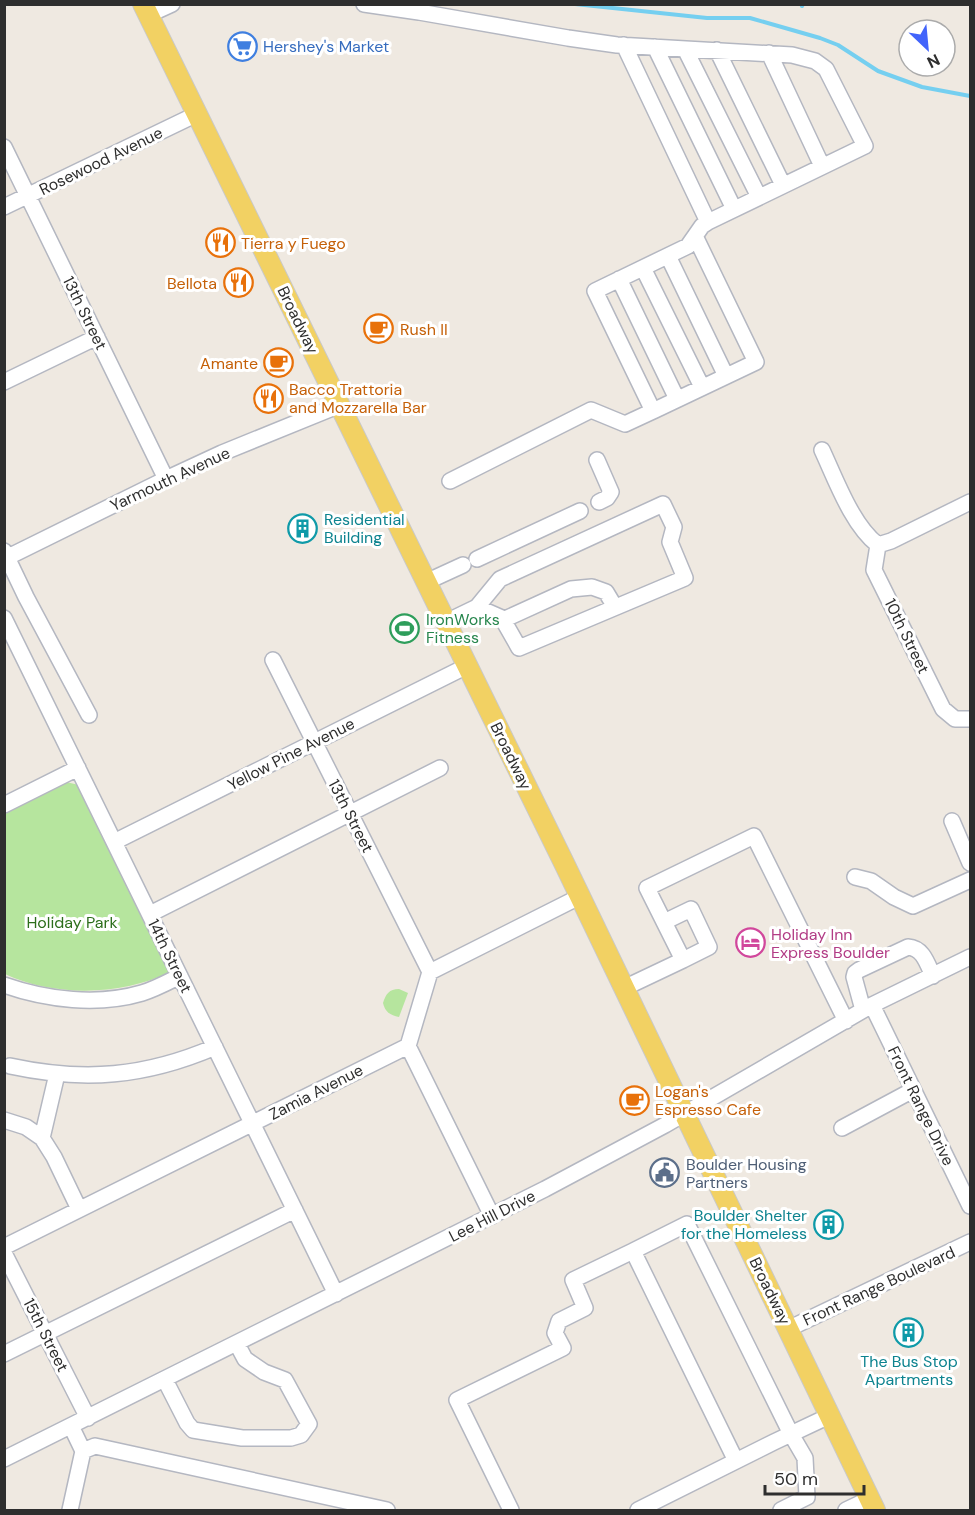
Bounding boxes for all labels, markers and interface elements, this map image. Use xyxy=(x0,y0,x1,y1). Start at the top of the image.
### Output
north arrow xyxy=(897,18,957,78)
supermarket icon: Hershey's Market xyxy=(226,30,258,62)
place label: Hershey's Market xyxy=(263,36,389,57)
text: N xyxy=(924,49,943,73)
street label: Rosewood Avenue xyxy=(36,122,166,200)
restaurant icon: Tierra y Fuego xyxy=(204,227,236,259)
place label: Tierra y Fuego xyxy=(241,233,346,254)
restaurant icon: Bellota xyxy=(222,267,254,299)
street label: 13th Street xyxy=(58,273,112,353)
place label: Bellota xyxy=(167,273,217,294)
street label: Broadway xyxy=(273,283,323,357)
cafe icon: Rush II xyxy=(363,313,395,345)
place label: Rush II xyxy=(400,319,448,340)
cafe icon: Amante xyxy=(263,347,295,379)
place label: Amante xyxy=(200,353,258,374)
place label: Bacco Trattoria and Mozzarella Bar xyxy=(289,379,427,418)
restaurant icon: Bacco Trattoria and Mozzarella Bar xyxy=(252,382,284,414)
street label: Yarmouth Avenue xyxy=(107,442,233,516)
place label: Residential Building xyxy=(324,509,405,548)
building icon: Residential Building xyxy=(287,512,319,544)
street label: 10th Street xyxy=(880,595,934,677)
place label: IronWorks Fitness xyxy=(426,609,500,648)
sports icon: IronWorks Fitness xyxy=(389,612,421,644)
street label: Yellow Pine Avenue xyxy=(224,713,358,795)
street label: Broadway xyxy=(486,719,536,793)
street label: 13th Street xyxy=(324,776,378,856)
park label: Holiday Park xyxy=(26,912,118,933)
street label: 14th Street xyxy=(143,916,197,996)
place label: Holiday Inn Express Boulder xyxy=(771,924,890,963)
hotel icon: Holiday Inn Express Boulder xyxy=(734,927,766,959)
street label: Front Range Drive xyxy=(883,1043,959,1169)
street label: Zamia Avenue xyxy=(265,1059,367,1125)
place label: Logan's Espresso Cafe xyxy=(655,1081,761,1120)
cafe icon: Logan's Espresso Cafe xyxy=(618,1084,650,1116)
place label: Boulder Housing Partners xyxy=(686,1154,807,1193)
public building icon: Boulder Housing Partners xyxy=(649,1157,681,1189)
street label: Lee Hill Drive xyxy=(445,1185,539,1247)
place label: Boulder Shelter for the Homeless xyxy=(681,1205,807,1244)
building icon: Boulder Shelter for the Homeless xyxy=(812,1208,844,1240)
street label: Front Range Boulevard xyxy=(800,1242,958,1330)
street label: Broadway xyxy=(745,1254,795,1328)
street label: 15th Street xyxy=(19,1295,73,1375)
building icon: The Bus Stop Apartments xyxy=(893,1317,925,1349)
place label: The Bus Stop Apartments xyxy=(860,1351,958,1390)
scale bar xyxy=(765,1458,864,1496)
text: 50 m xyxy=(774,1467,818,1491)

